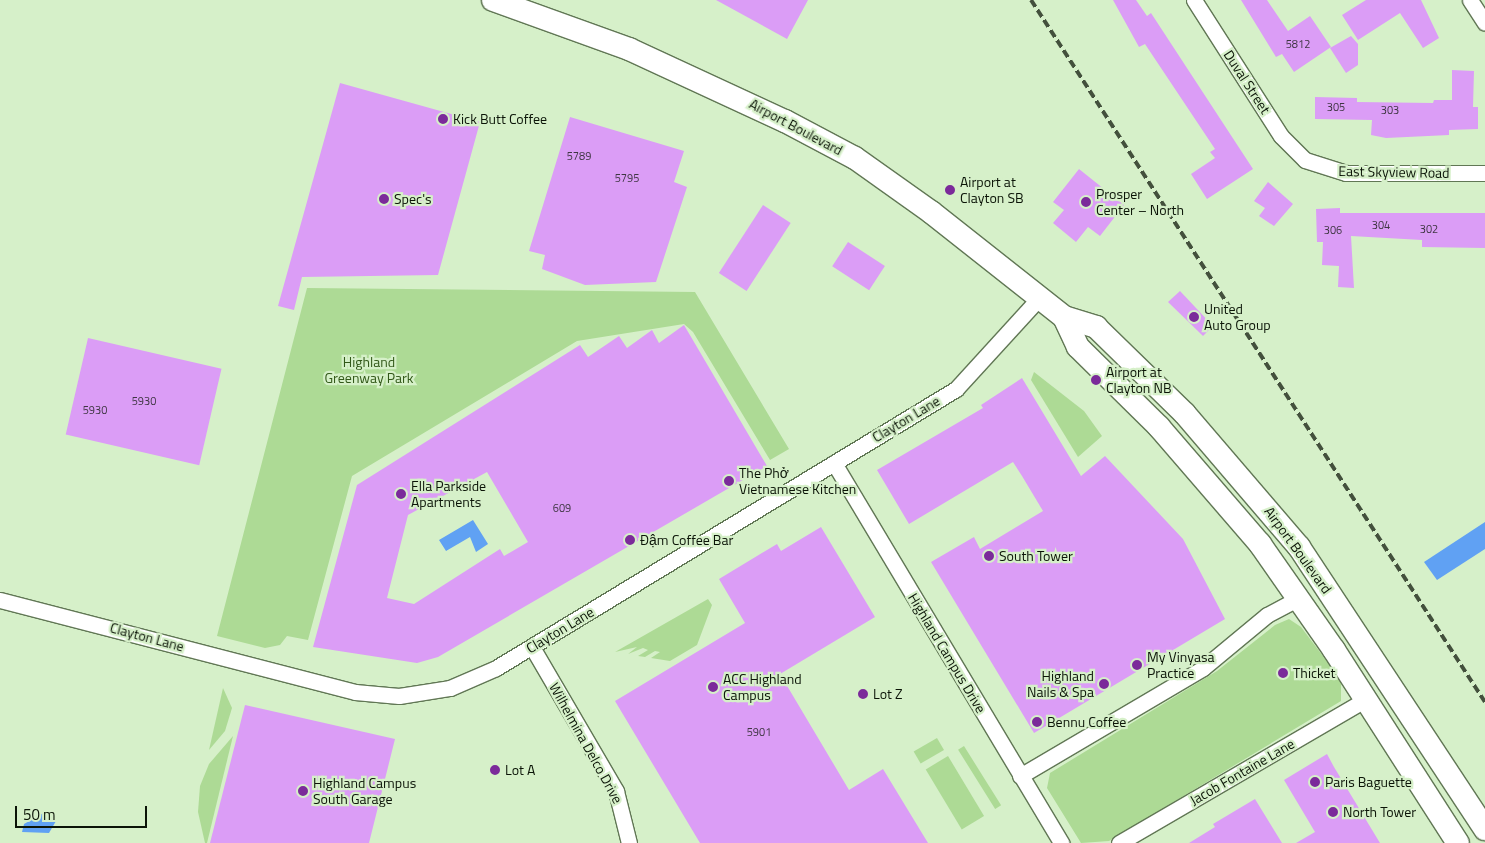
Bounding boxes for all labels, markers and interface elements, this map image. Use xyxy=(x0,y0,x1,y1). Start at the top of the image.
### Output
house number: 5812 xyxy=(1286,37,1310,51)
street label: Duval Street xyxy=(1220,47,1274,117)
street label: Airport Boulevard xyxy=(746,95,846,159)
house number: 305 xyxy=(1327,100,1345,114)
house number: 303 xyxy=(1381,103,1399,117)
place label: Kick Butt Coffee xyxy=(453,111,547,127)
marker: Kick Butt Coffee xyxy=(437,113,449,125)
house number: 5789 xyxy=(567,149,591,163)
street label: East Skyview Road xyxy=(1338,163,1450,181)
house number: 5795 xyxy=(615,171,639,185)
place label: Airport at Clayton SB xyxy=(960,174,1024,206)
marker: Airport at Clayton SB xyxy=(944,184,956,196)
place label: Prosper Center – North xyxy=(1096,186,1184,218)
place label: Spec's xyxy=(394,191,431,207)
marker: Spec's xyxy=(378,193,390,205)
marker: Prosper Center – North xyxy=(1080,196,1092,208)
house number: 304 xyxy=(1372,218,1390,232)
house number: 302 xyxy=(1420,222,1438,236)
house number: 306 xyxy=(1324,223,1342,237)
place label: United Auto Group xyxy=(1204,301,1271,334)
marker: United Auto Group xyxy=(1188,311,1200,323)
park label: Highland Greenway Park xyxy=(324,354,414,387)
place label: Airport at Clayton NB xyxy=(1106,364,1172,397)
marker: Airport at Clayton NB xyxy=(1090,374,1102,386)
street label: Clayton Lane xyxy=(869,392,943,446)
house number: 5930 xyxy=(132,394,156,408)
house number: 5930 xyxy=(83,403,107,417)
place label: The Phở Vietnamese Kitchen xyxy=(739,465,856,498)
marker: The Phở Vietnamese Kitchen xyxy=(723,475,735,487)
place label: Ella Parkside Apartments xyxy=(411,478,486,511)
marker: Ella Parkside Apartments xyxy=(395,488,407,500)
house number: 609 xyxy=(553,501,571,515)
street label: Airport Boulevard xyxy=(1261,503,1335,597)
place label: Đậm Coffee Bar xyxy=(640,532,733,548)
marker: Đậm Coffee Bar xyxy=(624,534,636,546)
place label: South Tower xyxy=(999,548,1073,564)
marker: South Tower xyxy=(983,550,995,562)
street label: Highland Campus Drive xyxy=(905,590,989,716)
street label: Clayton Lane xyxy=(523,603,597,657)
street label: Clayton Lane xyxy=(108,619,186,655)
place label: My Vinyasa Practice xyxy=(1147,649,1214,682)
marker: My Vinyasa Practice xyxy=(1131,659,1143,671)
place label: Thicket xyxy=(1293,665,1336,681)
marker: Thicket xyxy=(1277,667,1289,679)
place label: Highland Nails & Spa xyxy=(1027,668,1094,700)
place label: ACC Highland Campus xyxy=(723,671,802,704)
marker: Highland Nails & Spa xyxy=(1098,678,1110,690)
street label: Wilhelmina Delco Drive xyxy=(546,680,626,806)
marker: ACC Highland Campus xyxy=(707,681,719,693)
place label: Lot Z xyxy=(873,686,902,702)
marker: Lot Z xyxy=(857,688,869,700)
place label: Bennu Coffee xyxy=(1047,714,1126,730)
marker: Bennu Coffee xyxy=(1031,716,1043,728)
house number: 5901 xyxy=(747,725,771,739)
street label: Jacob Fontaine Lane xyxy=(1187,735,1297,809)
place label: Lot A xyxy=(505,762,535,778)
marker: Lot A xyxy=(489,764,501,776)
place label: Paris Baguette xyxy=(1325,774,1412,790)
place label: Highland Campus South Garage xyxy=(313,775,416,808)
marker: Paris Baguette xyxy=(1309,776,1321,788)
marker: Highland Campus South Garage xyxy=(297,785,309,797)
scale bar xyxy=(18,796,150,828)
text: 50 m xyxy=(23,803,56,826)
place label: North Tower xyxy=(1343,804,1416,820)
marker: North Tower xyxy=(1327,806,1339,818)

